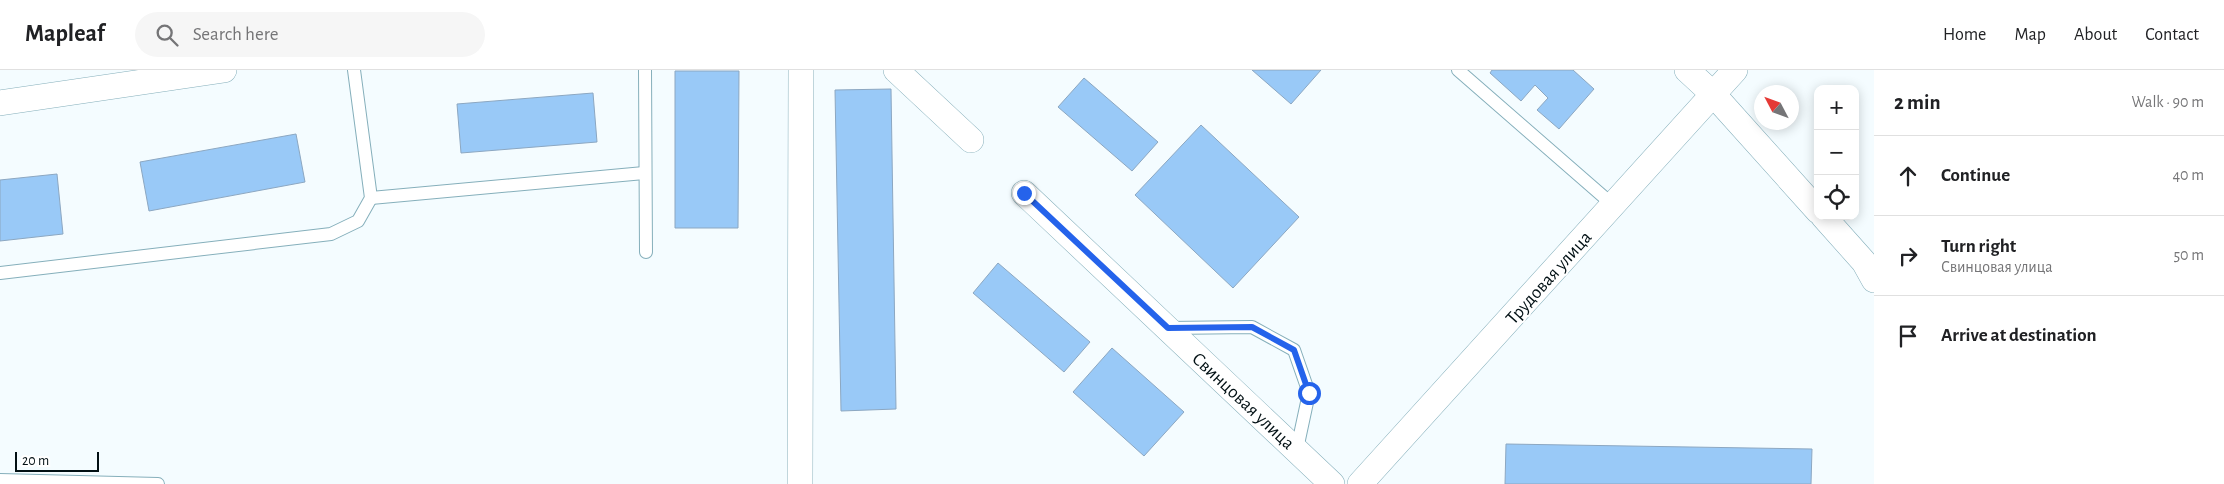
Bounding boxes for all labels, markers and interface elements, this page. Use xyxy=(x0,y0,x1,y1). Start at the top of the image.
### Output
search box xyxy=(135,12,485,57)
icon: search xyxy=(153,21,181,49)
text: Mapleaf xyxy=(25,22,105,46)
text: Search here xyxy=(193,25,279,44)
text: Home xyxy=(1943,26,1986,44)
text: Map xyxy=(2014,26,2046,44)
text: About xyxy=(2074,26,2117,44)
text: Contact xyxy=(2145,26,2199,44)
north arrow xyxy=(1754,85,1799,130)
map controls xyxy=(1814,85,1859,220)
button: + xyxy=(1814,85,1859,130)
text: 2 min xyxy=(1894,92,1941,113)
text: Walk · 90 m xyxy=(2132,94,2204,110)
button: − xyxy=(1814,130,1859,175)
icon: ahead xyxy=(1894,162,1922,190)
text: Continue xyxy=(1941,166,2010,185)
text: 40 m xyxy=(2172,167,2204,183)
button: locate xyxy=(1814,175,1859,220)
route end xyxy=(1013,182,1036,205)
street label: Трудовая улица xyxy=(1503,228,1596,328)
text: Turn right xyxy=(1941,237,2016,256)
icon: right xyxy=(1894,242,1922,270)
text: 50 m xyxy=(2173,247,2204,263)
text: Свинцовая улица xyxy=(1941,259,2053,275)
icon: arrive xyxy=(1894,322,1922,350)
text: Arrive at destination xyxy=(1941,326,2097,345)
street label: Свинцовая улица xyxy=(1188,349,1298,453)
route start xyxy=(1298,382,1321,405)
scale bar xyxy=(15,449,99,472)
text: 20 m xyxy=(22,454,49,468)

